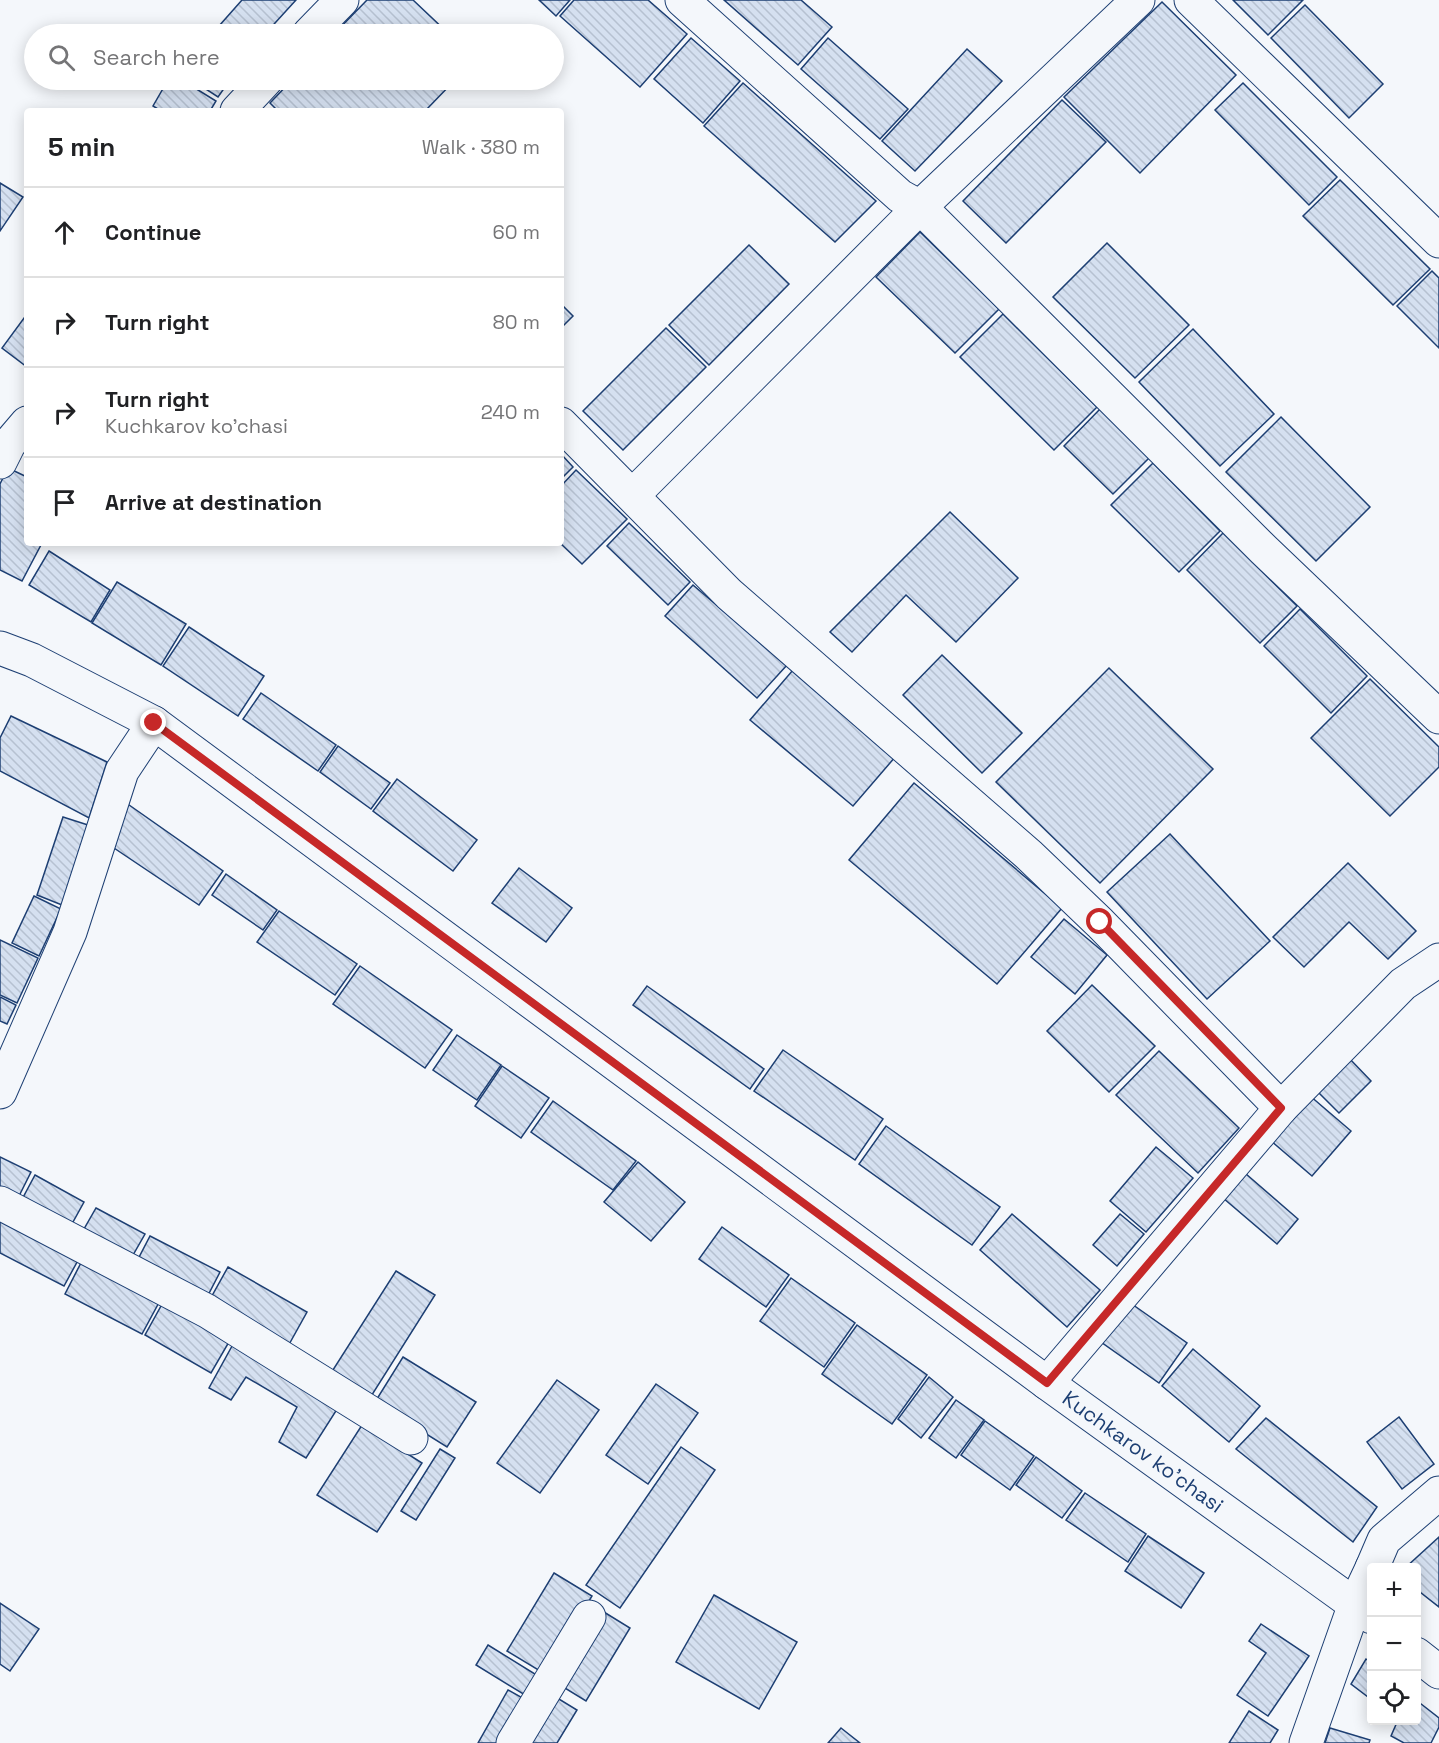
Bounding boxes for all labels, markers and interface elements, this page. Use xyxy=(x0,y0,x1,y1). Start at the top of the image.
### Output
search box xyxy=(24,24,564,90)
icon: search xyxy=(45,41,78,74)
text: Search here xyxy=(93,43,220,71)
text: 5 min xyxy=(48,130,115,164)
text: Walk · 380 m xyxy=(422,134,540,160)
icon: ahead xyxy=(48,216,81,249)
text: Continue xyxy=(105,218,201,246)
text: 60 m xyxy=(493,219,540,245)
icon: right xyxy=(48,306,81,339)
text: Turn right xyxy=(105,308,210,336)
text: 80 m xyxy=(492,309,540,335)
text: Turn right xyxy=(105,385,210,413)
icon: right xyxy=(48,396,81,429)
text: 240 m xyxy=(481,399,540,425)
text: Kuchkarov ko'chasi xyxy=(105,413,288,439)
icon: arrive xyxy=(48,486,81,519)
text: Arrive at destination xyxy=(105,488,322,516)
route end xyxy=(140,709,166,735)
route start xyxy=(1086,908,1112,934)
street label: Kuchkarov ko'chasi xyxy=(1057,1384,1229,1519)
map controls xyxy=(1367,1563,1421,1725)
button: + xyxy=(1367,1563,1421,1617)
button: − xyxy=(1367,1617,1421,1671)
button: locate xyxy=(1367,1671,1421,1725)

